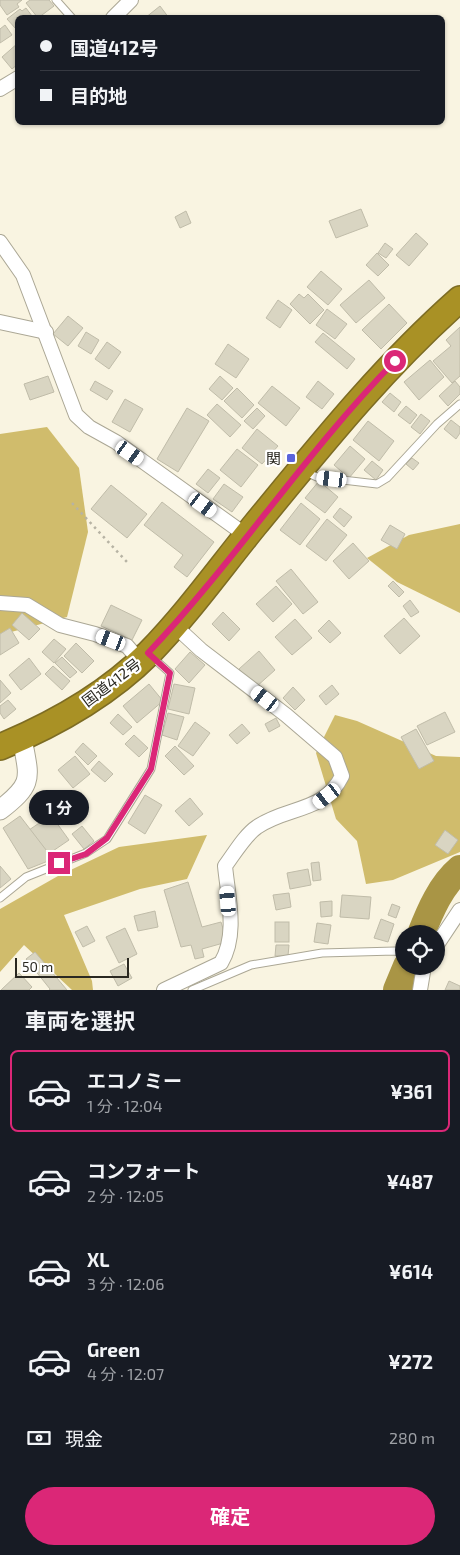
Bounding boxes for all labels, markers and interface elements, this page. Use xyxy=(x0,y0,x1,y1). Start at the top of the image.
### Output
text: 国道412号 xyxy=(70,36,158,59)
text: 目的地 xyxy=(70,84,127,107)
route start xyxy=(384,350,406,372)
car xyxy=(113,438,146,468)
place label: 関 xyxy=(266,449,281,467)
marker: 関 xyxy=(285,452,297,464)
car xyxy=(316,470,347,488)
car xyxy=(186,490,219,520)
car xyxy=(94,628,127,652)
street label: 国道412号 xyxy=(78,654,144,710)
car xyxy=(248,684,281,714)
car xyxy=(310,781,343,811)
callout: 1 分 xyxy=(29,790,89,826)
text: 1 分 xyxy=(46,798,72,817)
route end xyxy=(48,852,70,874)
car xyxy=(219,885,236,917)
map controls xyxy=(395,925,445,975)
button: locate xyxy=(395,925,445,975)
scale bar xyxy=(15,955,129,978)
text: 50 m xyxy=(22,958,53,975)
text: 車両を選択 xyxy=(25,1007,135,1033)
icon: car xyxy=(27,1069,72,1114)
text: エコノミー xyxy=(87,1069,182,1092)
text: ¥361 xyxy=(390,1080,433,1103)
text: 1 分 · 12:04 xyxy=(87,1096,162,1115)
icon: car xyxy=(27,1159,72,1204)
text: コンフォート xyxy=(87,1159,200,1182)
text: ¥487 xyxy=(386,1170,433,1193)
text: 2 分 · 12:05 xyxy=(87,1186,164,1205)
text: XL xyxy=(87,1248,109,1271)
icon: car xyxy=(27,1249,72,1294)
text: ¥614 xyxy=(389,1260,433,1283)
text: 3 分 · 12:06 xyxy=(87,1274,164,1293)
text: Green xyxy=(87,1338,140,1361)
icon: car xyxy=(27,1339,72,1384)
text: ¥272 xyxy=(388,1350,433,1373)
text: 4 分 · 12:07 xyxy=(87,1364,164,1383)
icon: cash xyxy=(25,1424,53,1452)
text: 現金 xyxy=(65,1427,103,1450)
text: 280 m xyxy=(389,1428,435,1447)
button: 確定 xyxy=(25,1487,435,1545)

